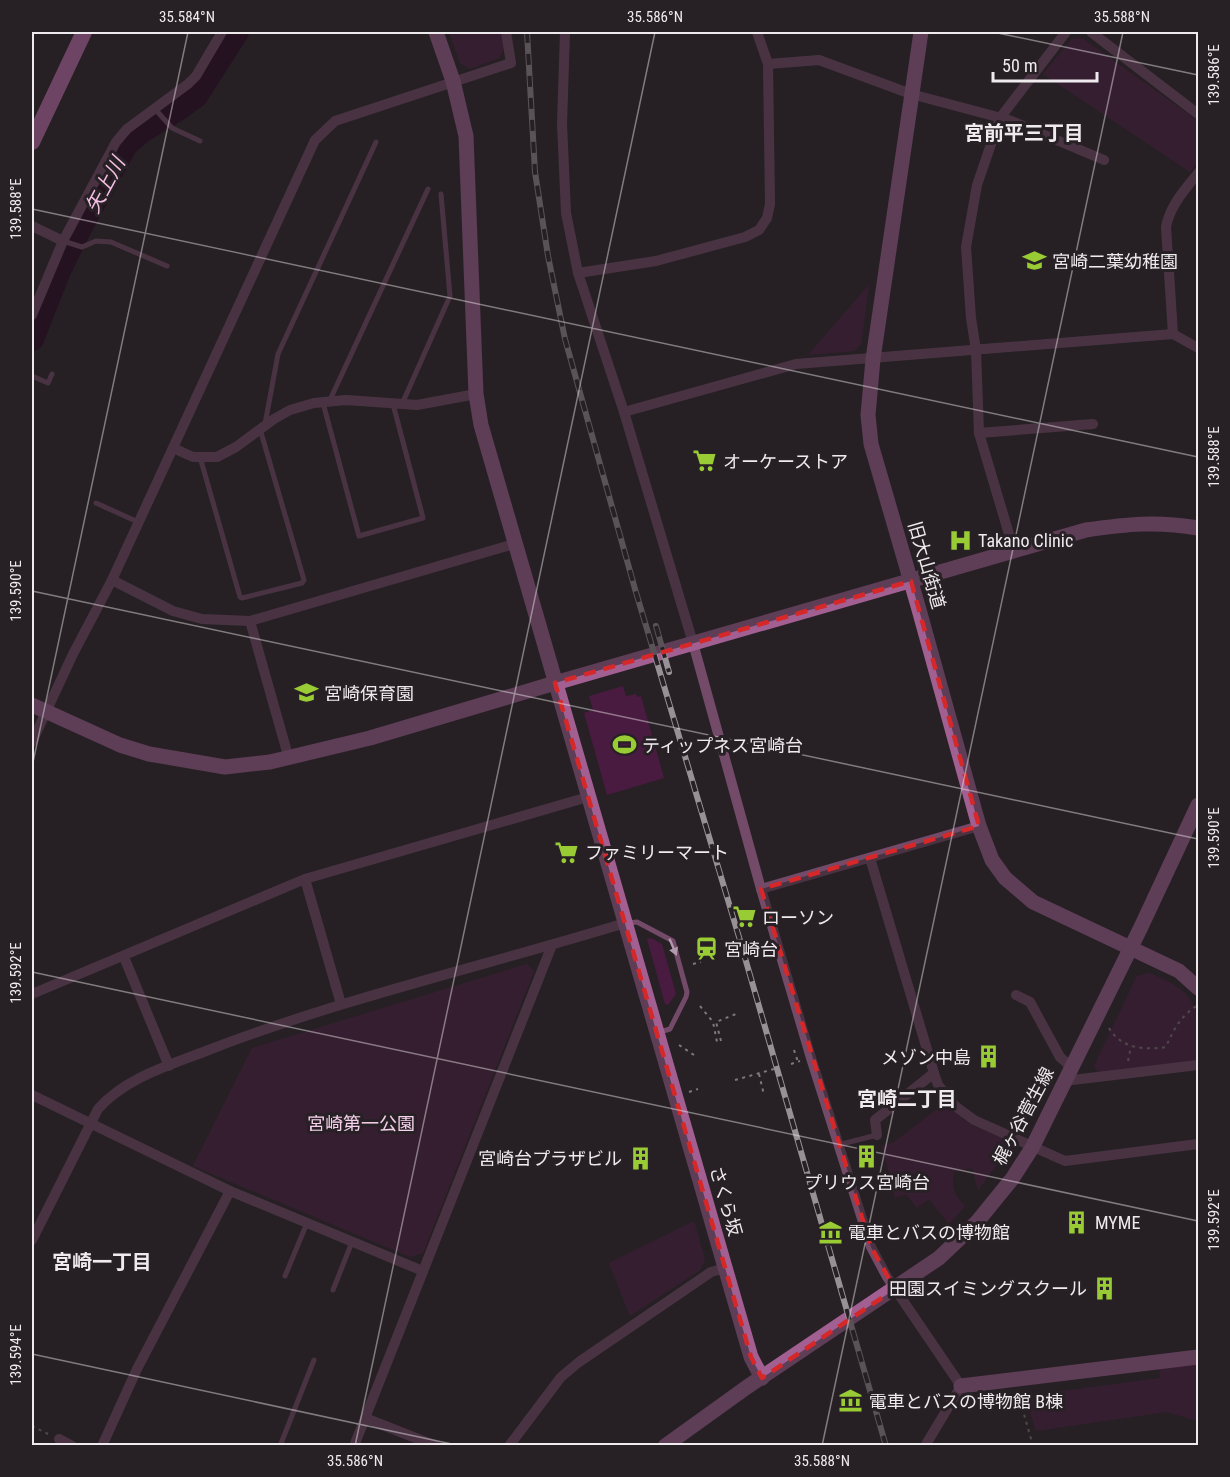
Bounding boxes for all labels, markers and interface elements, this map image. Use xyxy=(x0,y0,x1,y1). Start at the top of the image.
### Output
text: 35.584°N xyxy=(159,8,215,26)
text: 35.586°N xyxy=(627,8,683,26)
text: 35.588°N xyxy=(1094,8,1150,26)
text: 139.586°E xyxy=(1205,44,1223,106)
scale bar xyxy=(993,45,1096,83)
text: 50 m xyxy=(1002,55,1037,76)
district label: 宮前平三丁目 xyxy=(964,121,1084,145)
water label: 矢上川 xyxy=(80,151,131,217)
text: 139.588°E xyxy=(7,178,25,240)
school or university icon: 宮崎二葉幼稚園 xyxy=(1021,248,1047,274)
place label: 宮崎二葉幼稚園 xyxy=(1052,251,1178,272)
text: 139.588°E xyxy=(1205,426,1223,488)
supermarket icon: オーケーストア xyxy=(692,448,718,474)
place label: オーケーストア xyxy=(723,451,848,472)
street label: 旧大山街道 xyxy=(905,519,949,611)
hospital icon: Takano Clinic xyxy=(947,527,973,553)
place label: Takano Clinic xyxy=(978,530,1073,551)
text: 139.590°E xyxy=(7,560,25,622)
school or university icon: 宮崎保育園 xyxy=(293,680,319,706)
place label: 宮崎保育園 xyxy=(324,683,414,704)
sports icon: ティップネス宮崎台 xyxy=(611,732,637,758)
place label: ティップネス宮崎台 xyxy=(642,735,803,756)
text: 139.590°E xyxy=(1205,807,1223,869)
supermarket icon: ファミリーマート xyxy=(554,839,580,865)
place label: ファミリーマート xyxy=(585,842,729,863)
supermarket icon: ローソン xyxy=(731,904,757,930)
place label: ローソン xyxy=(762,907,834,928)
station icon: 宮崎台 xyxy=(693,936,719,962)
one-way arrow xyxy=(668,938,678,956)
place label: 宮崎台 xyxy=(724,939,778,960)
text: 139.592°E xyxy=(7,942,25,1004)
building icon: メゾン中島 xyxy=(976,1044,1002,1070)
place label: メゾン中島 xyxy=(881,1047,971,1068)
street label: 梶ヶ谷菅生線 xyxy=(988,1063,1058,1169)
district label: 宮崎二丁目 xyxy=(857,1087,957,1111)
park label: 宮崎第一公園 xyxy=(307,1113,415,1134)
building icon: プリウス宮崎台 xyxy=(854,1143,880,1169)
building icon: 宮崎台プラザビル xyxy=(627,1145,653,1171)
place label: 宮崎台プラザビル xyxy=(478,1148,622,1169)
street label: さくら坂 xyxy=(706,1164,746,1238)
place label: プリウス宮崎台 xyxy=(804,1172,930,1193)
text: 139.592°E xyxy=(1205,1189,1223,1251)
building icon: MYME xyxy=(1064,1209,1090,1235)
place label: MYME xyxy=(1095,1212,1140,1233)
museum icon: 電車とバスの博物館 xyxy=(817,1219,843,1245)
place label: 電車とバスの博物館 xyxy=(848,1222,1010,1243)
district label: 宮崎一丁目 xyxy=(52,1250,152,1274)
building icon: 田園スイミングスクール xyxy=(1092,1275,1118,1301)
place label: 田園スイミングスクール xyxy=(889,1278,1087,1299)
text: 139.594°E xyxy=(7,1324,25,1386)
museum icon: 電車とバスの博物館 B棟 xyxy=(838,1388,864,1414)
place label: 電車とバスの博物館 B棟 xyxy=(869,1391,1063,1412)
text: 35.586°N xyxy=(327,1452,383,1470)
text: 35.588°N xyxy=(794,1452,850,1470)

